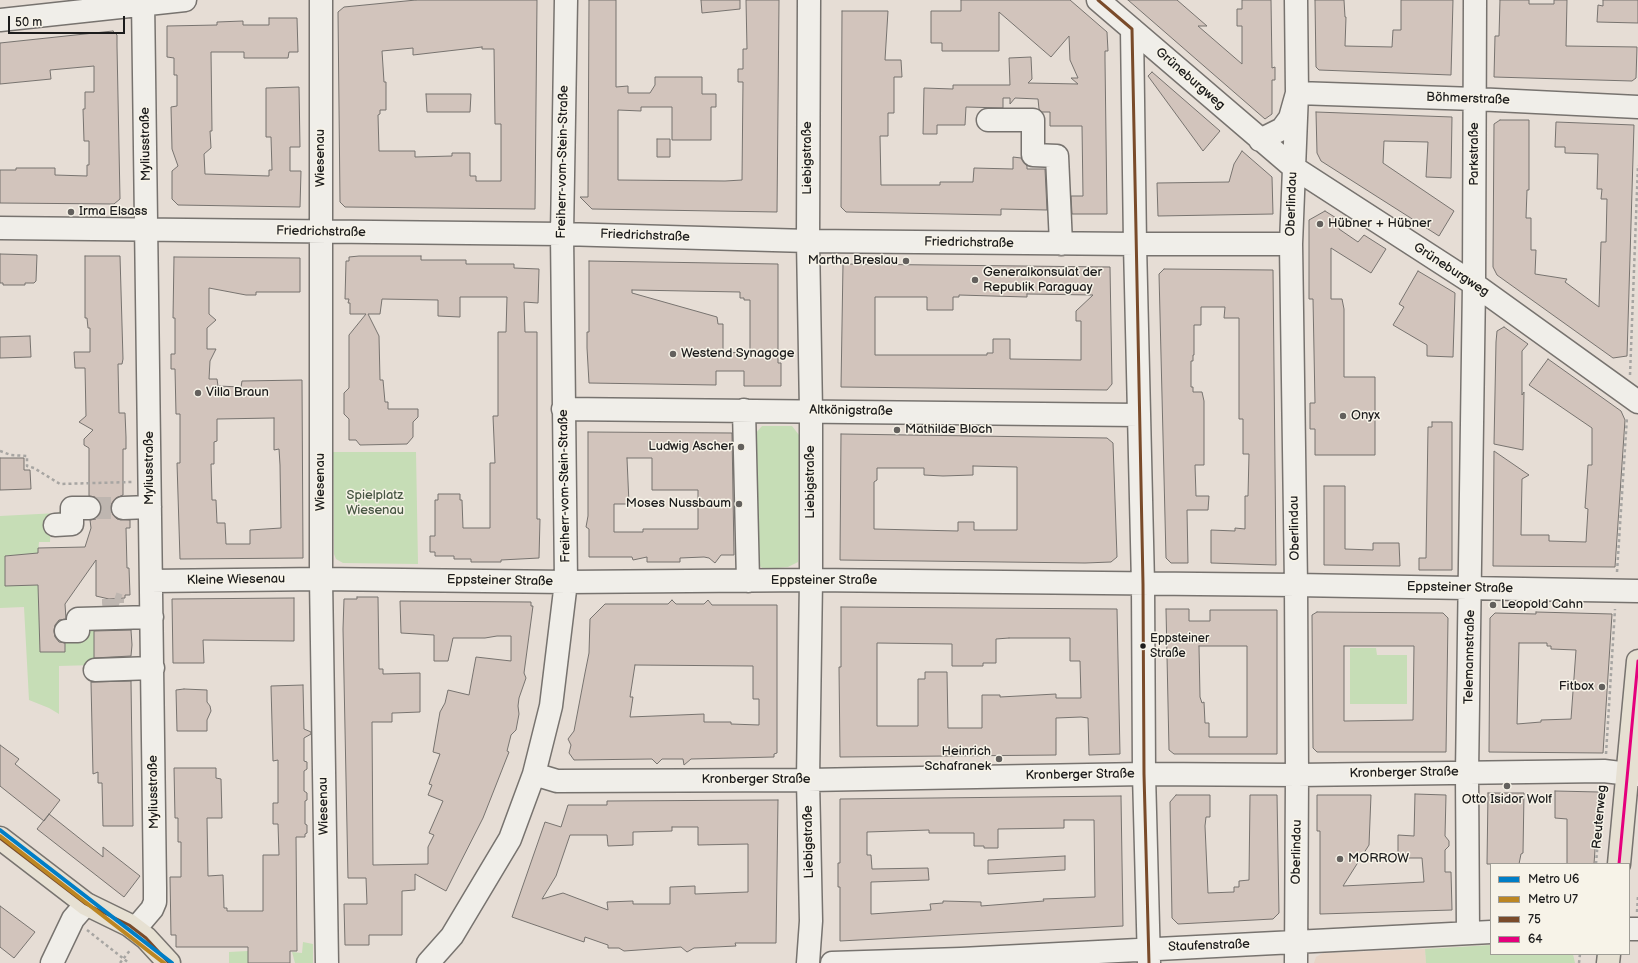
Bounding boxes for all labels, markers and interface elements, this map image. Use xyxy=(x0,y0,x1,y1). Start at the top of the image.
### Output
scale bar xyxy=(10,8,127,34)
text: 50 m xyxy=(15,15,42,30)
street label: Grüneburgweg xyxy=(1152,45,1228,113)
street label: Freiherr-vom-Stein-Straße xyxy=(554,85,572,239)
street label: Böhmerstraße xyxy=(1426,90,1510,108)
street label: Myliusstraße xyxy=(138,107,154,181)
street label: Liebigstraße xyxy=(800,121,816,195)
street label: Parkstraße xyxy=(1467,122,1483,186)
street label: Wiesenau xyxy=(313,129,329,187)
street label: Oberlindau xyxy=(1283,171,1301,237)
place label: Irma Elsass xyxy=(79,204,147,220)
marker: Irma Elsass xyxy=(66,207,76,217)
place label: Hübner + Hübner xyxy=(1328,216,1431,232)
marker: Hübner + Hübner xyxy=(1315,219,1325,229)
street label: Friedrichstraße xyxy=(276,223,366,241)
street label: Friedrichstraße xyxy=(600,227,690,245)
street label: Friedrichstraße xyxy=(924,234,1014,252)
street label: Grüneburgweg xyxy=(1410,240,1492,300)
place label: Martha Breslau xyxy=(808,253,898,269)
marker: Martha Breslau xyxy=(901,256,911,266)
place label: Generalkonsulat der Republik Paraguay xyxy=(983,265,1102,296)
marker: Generalkonsulat der Republik Paraguay xyxy=(970,275,980,285)
place label: Westend Synagoge xyxy=(681,346,794,362)
marker: Westend Synagoge xyxy=(668,349,678,359)
place label: Villa Braun xyxy=(206,385,269,401)
marker: Villa Braun xyxy=(193,388,203,398)
street label: Altkönigstraße xyxy=(809,402,893,420)
place label: Onyx xyxy=(1351,408,1380,424)
street label: Freiherr-vom-Stein-Straße xyxy=(556,409,574,563)
marker: Onyx xyxy=(1338,411,1348,421)
place label: Mathilde Bloch xyxy=(905,422,992,438)
marker: Mathilde Bloch xyxy=(892,425,902,435)
street label: Myliusstraße xyxy=(142,431,158,505)
place label: Ludwig Ascher xyxy=(648,439,733,455)
marker: Ludwig Ascher xyxy=(736,442,746,452)
street label: Liebigstraße xyxy=(803,445,819,519)
street label: Wiesenau xyxy=(313,453,329,511)
park label: Spielplatz Wiesenau xyxy=(346,488,404,519)
street label: Oberlindau xyxy=(1287,495,1303,561)
place label: Moses Nussbaum xyxy=(626,496,731,512)
marker: Moses Nussbaum xyxy=(734,499,744,509)
street label: Kleine Wiesenau xyxy=(187,571,285,589)
street label: Eppsteiner Straße xyxy=(447,572,553,590)
street label: Eppsteiner Straße xyxy=(771,573,877,589)
street label: Eppsteiner Straße xyxy=(1407,579,1513,597)
place label: Leopold Cahn xyxy=(1501,597,1583,613)
marker: Leopold Cahn xyxy=(1488,600,1498,610)
street label: Telemannstraße xyxy=(1461,610,1479,704)
place label: Eppsteiner Straße xyxy=(1150,632,1209,660)
marker: Eppsteiner Straße xyxy=(1138,641,1148,651)
place label: Fitbox xyxy=(1559,679,1594,695)
marker: Fitbox xyxy=(1597,682,1607,692)
place label: Heinrich Schafranek xyxy=(924,744,991,775)
marker: Heinrich Schafranek xyxy=(994,754,1004,764)
street label: Myliusstraße xyxy=(146,755,162,829)
street label: Kronberger Straße xyxy=(1349,764,1459,782)
street label: Kronberger Straße xyxy=(1025,766,1135,784)
street label: Kronberger Straße xyxy=(701,772,811,788)
street label: Wiesenau xyxy=(316,777,332,835)
marker: Otto Isidor Wolf xyxy=(1502,781,1512,791)
street label: Reuterweg xyxy=(1589,784,1611,850)
place label: Otto Isidor Wolf xyxy=(1462,792,1552,808)
street label: Liebigstraße xyxy=(801,805,817,879)
street label: Oberlindau xyxy=(1289,819,1305,885)
place label: MORROW xyxy=(1348,851,1409,867)
marker: MORROW xyxy=(1335,854,1345,864)
legend xyxy=(1490,863,1630,955)
text: Metro U6 xyxy=(1528,872,1579,887)
text: Metro U7 xyxy=(1528,892,1578,907)
text: 75 xyxy=(1528,912,1541,927)
text: 64 xyxy=(1528,932,1543,947)
street label: Staufenstraße xyxy=(1168,937,1250,955)

